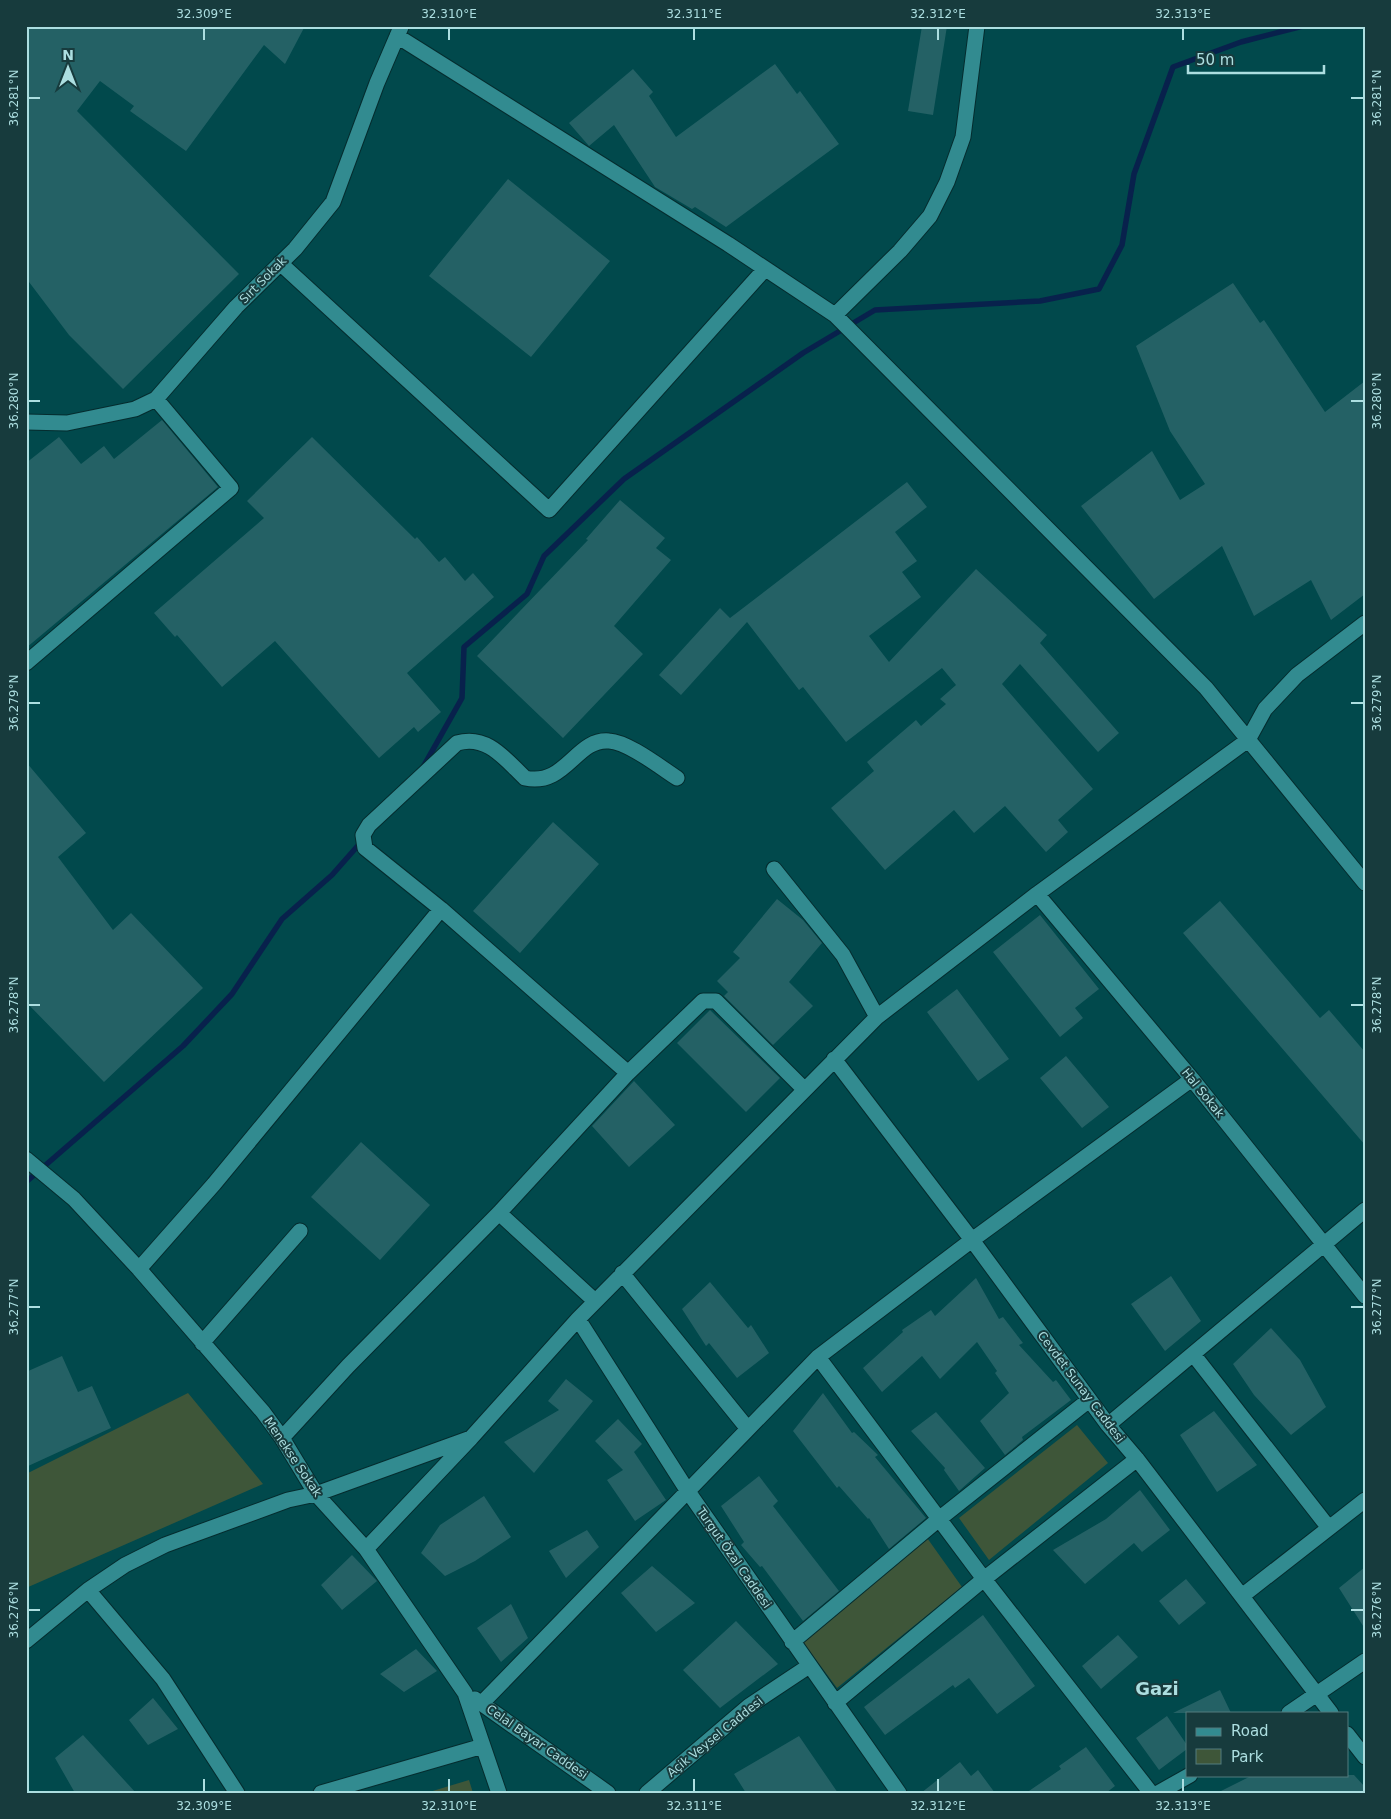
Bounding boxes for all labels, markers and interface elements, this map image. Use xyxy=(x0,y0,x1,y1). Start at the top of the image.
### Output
text: 32.309°E xyxy=(176,7,232,21)
text: 32.310°E xyxy=(421,7,477,21)
text: 32.311°E xyxy=(666,7,722,21)
text: 32.312°E xyxy=(910,7,966,21)
text: 32.313°E xyxy=(1155,7,1211,21)
north arrow xyxy=(42,42,92,92)
scale bar xyxy=(1188,42,1325,74)
text: N xyxy=(62,47,74,63)
text: 50 m xyxy=(1196,51,1234,69)
text: 36.281°N xyxy=(7,70,21,126)
text: 36.281°N xyxy=(1370,70,1384,126)
street label: Sırt Sokak xyxy=(237,254,289,306)
text: 36.280°N xyxy=(7,373,21,429)
text: 36.280°N xyxy=(1370,373,1384,429)
text: 36.279°N xyxy=(7,675,21,731)
text: 36.279°N xyxy=(1370,675,1384,731)
text: 36.278°N xyxy=(7,977,21,1033)
text: 36.278°N xyxy=(1370,977,1384,1033)
street label: Hal Sokak xyxy=(1179,1065,1227,1121)
text: 36.277°N xyxy=(7,1279,21,1335)
text: 36.277°N xyxy=(1370,1279,1384,1335)
street label: Cevdet Sunay Caddesi xyxy=(1035,1329,1127,1445)
street label: Menekse Sokak xyxy=(261,1414,325,1500)
street label: Turgut Özal Caddesi xyxy=(693,1503,776,1611)
text: 36.276°N xyxy=(7,1582,21,1638)
text: 36.276°N xyxy=(1370,1582,1384,1638)
district label: Gazi xyxy=(1135,1678,1179,1699)
street label: Açik Veysel Caddesi xyxy=(664,1694,766,1780)
street label: Celal Bayar Caddesi xyxy=(484,1702,590,1782)
legend xyxy=(1186,1712,1348,1776)
text: Road xyxy=(1231,1722,1269,1740)
text: Park xyxy=(1231,1748,1264,1766)
text: 32.309°E xyxy=(176,1799,232,1813)
text: 32.310°E xyxy=(421,1799,477,1813)
text: 32.311°E xyxy=(666,1799,722,1813)
text: 32.312°E xyxy=(910,1799,966,1813)
text: 32.313°E xyxy=(1155,1799,1211,1813)

